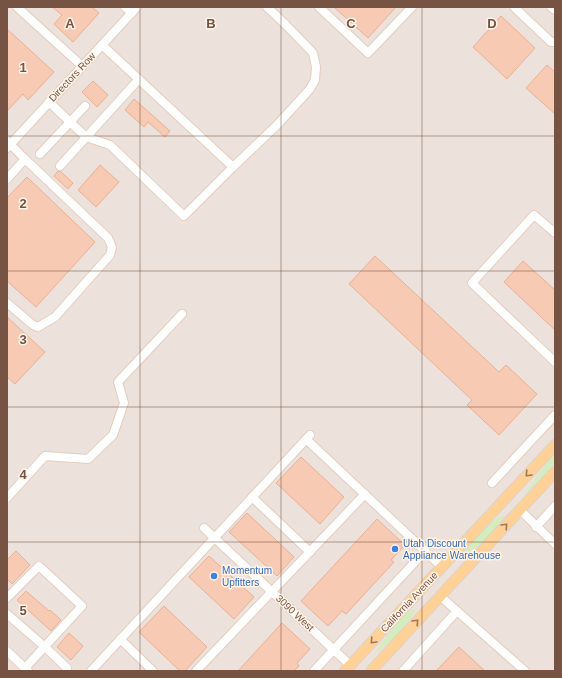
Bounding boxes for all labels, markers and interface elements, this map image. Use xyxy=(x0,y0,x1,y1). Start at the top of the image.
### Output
text: A xyxy=(65,16,75,31)
text: B xyxy=(206,16,216,31)
text: C xyxy=(346,16,356,31)
text: D xyxy=(487,16,497,31)
street label: Directors Row xyxy=(47,50,98,104)
text: 1 xyxy=(19,60,27,75)
text: 2 xyxy=(19,196,27,211)
text: 3 xyxy=(19,332,27,347)
text: 4 xyxy=(19,467,27,482)
one-way arrow xyxy=(526,469,533,477)
one-way arrow xyxy=(500,524,507,531)
place label: Utah Discount Appliance Warehouse xyxy=(403,538,501,561)
marker: Utah Discount Appliance Warehouse xyxy=(390,544,400,554)
place label: Momentum Upfitters xyxy=(222,565,272,588)
street label: California Avenue xyxy=(378,569,440,634)
marker: Momentum Upfitters xyxy=(209,571,219,581)
street label: 3090 West xyxy=(274,593,316,633)
text: 5 xyxy=(19,603,27,618)
one-way arrow xyxy=(412,619,419,627)
one-way arrow xyxy=(371,636,378,644)

